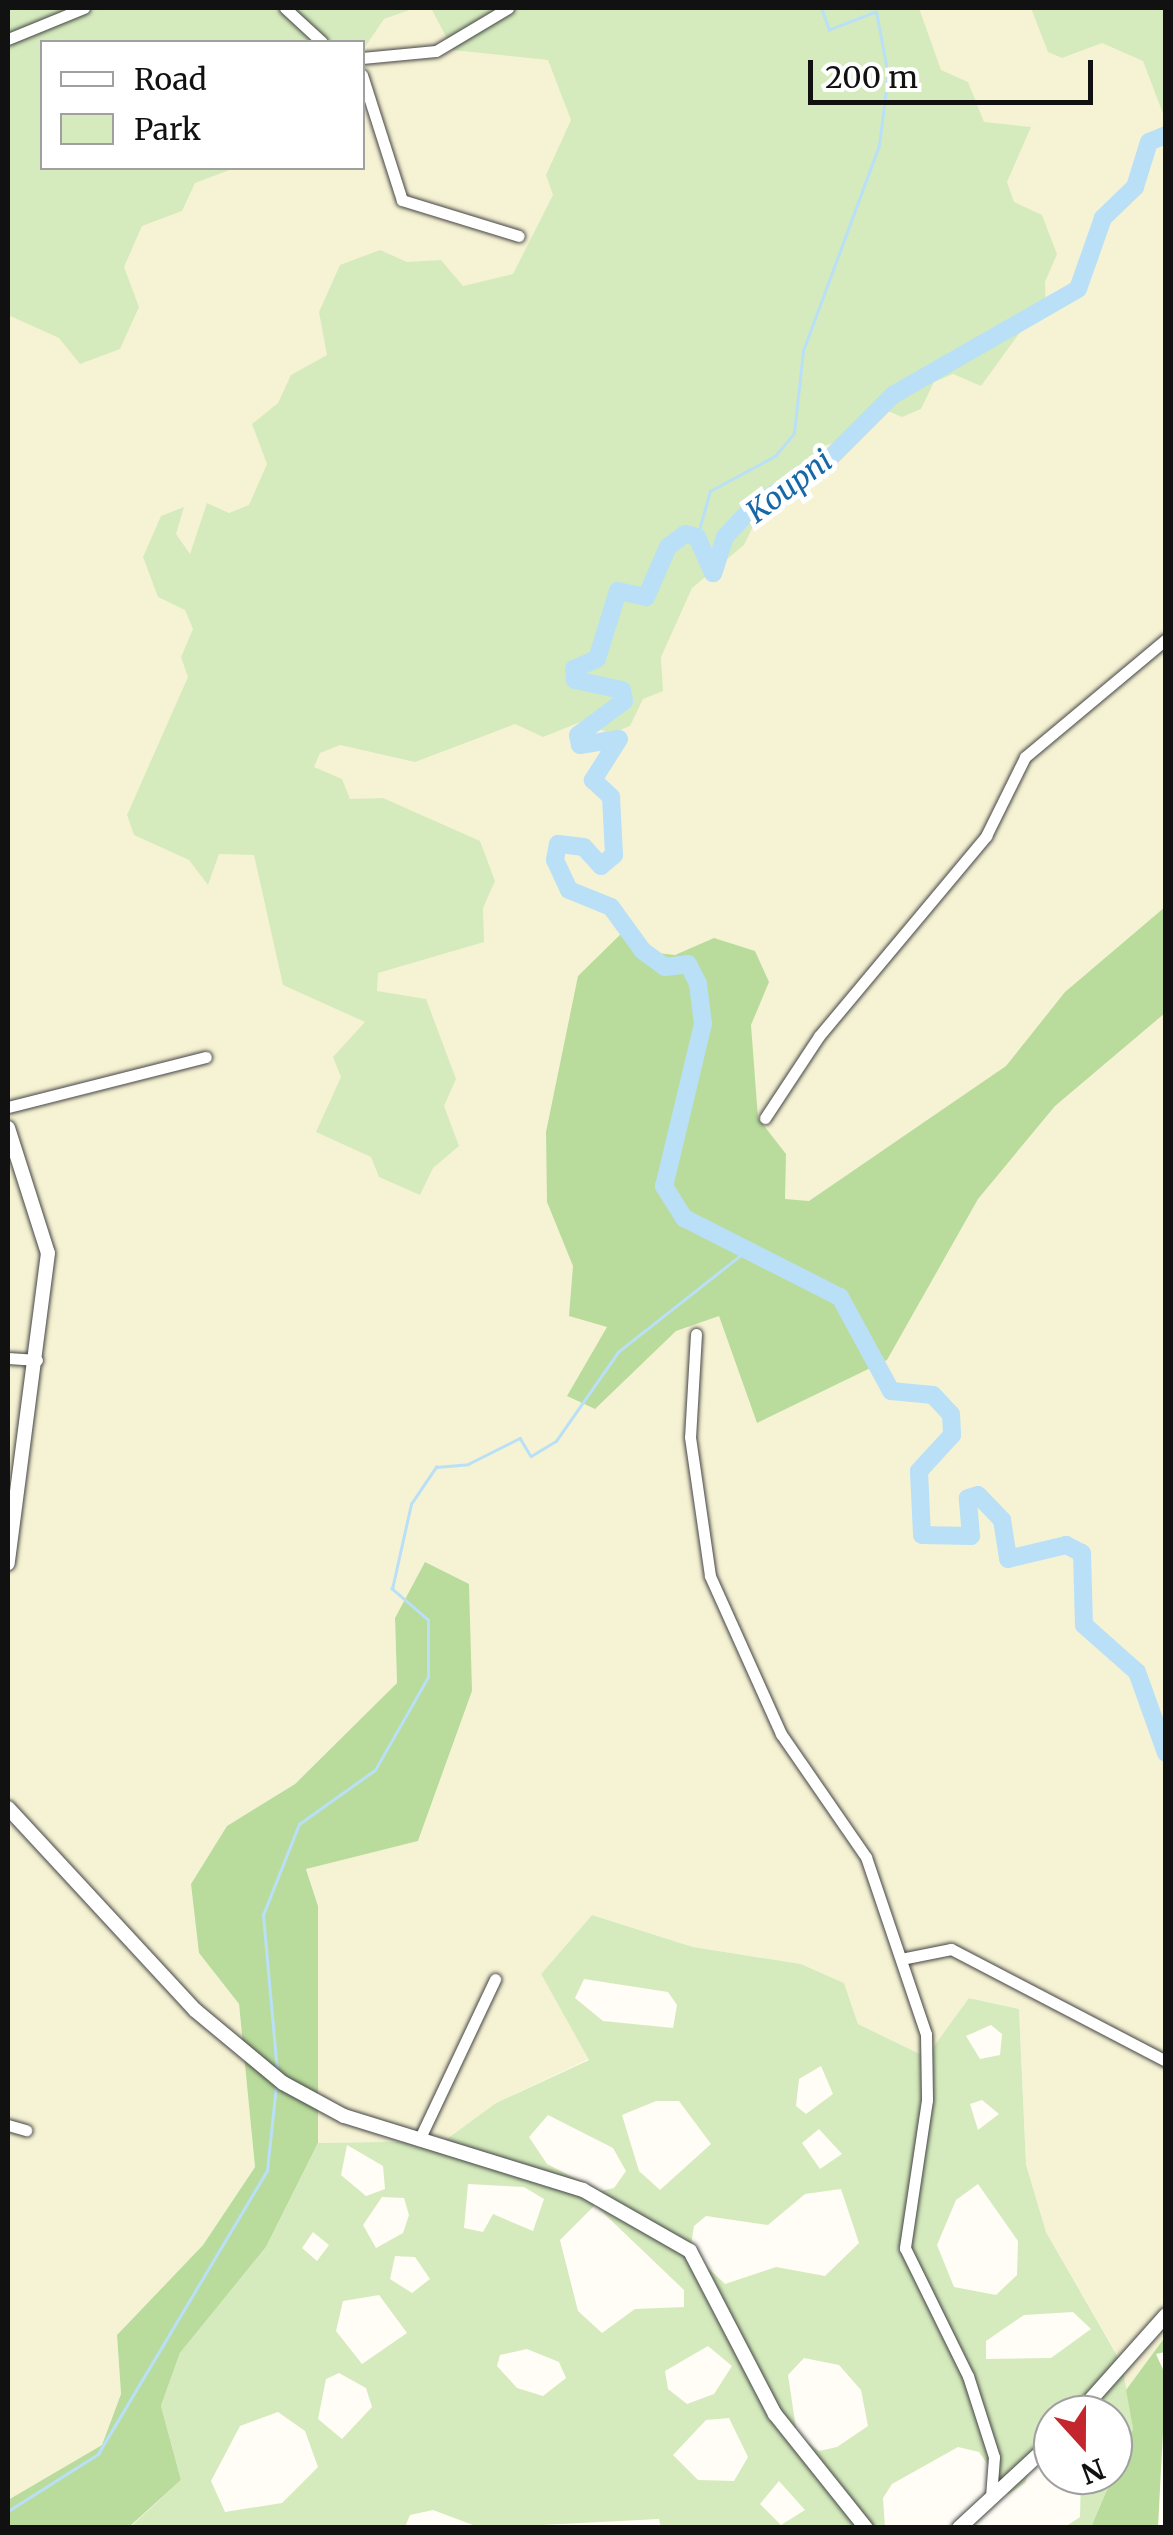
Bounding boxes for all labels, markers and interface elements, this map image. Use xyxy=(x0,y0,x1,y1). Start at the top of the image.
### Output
legend xyxy=(40,40,365,170)
scale bar xyxy=(813,40,1098,102)
text: 200 m xyxy=(825,58,918,96)
text: Road xyxy=(134,60,207,98)
text: Park xyxy=(134,110,201,148)
water label: Koupni xyxy=(739,442,839,530)
north arrow xyxy=(1033,2395,1133,2495)
text: N xyxy=(1076,2450,1110,2492)

